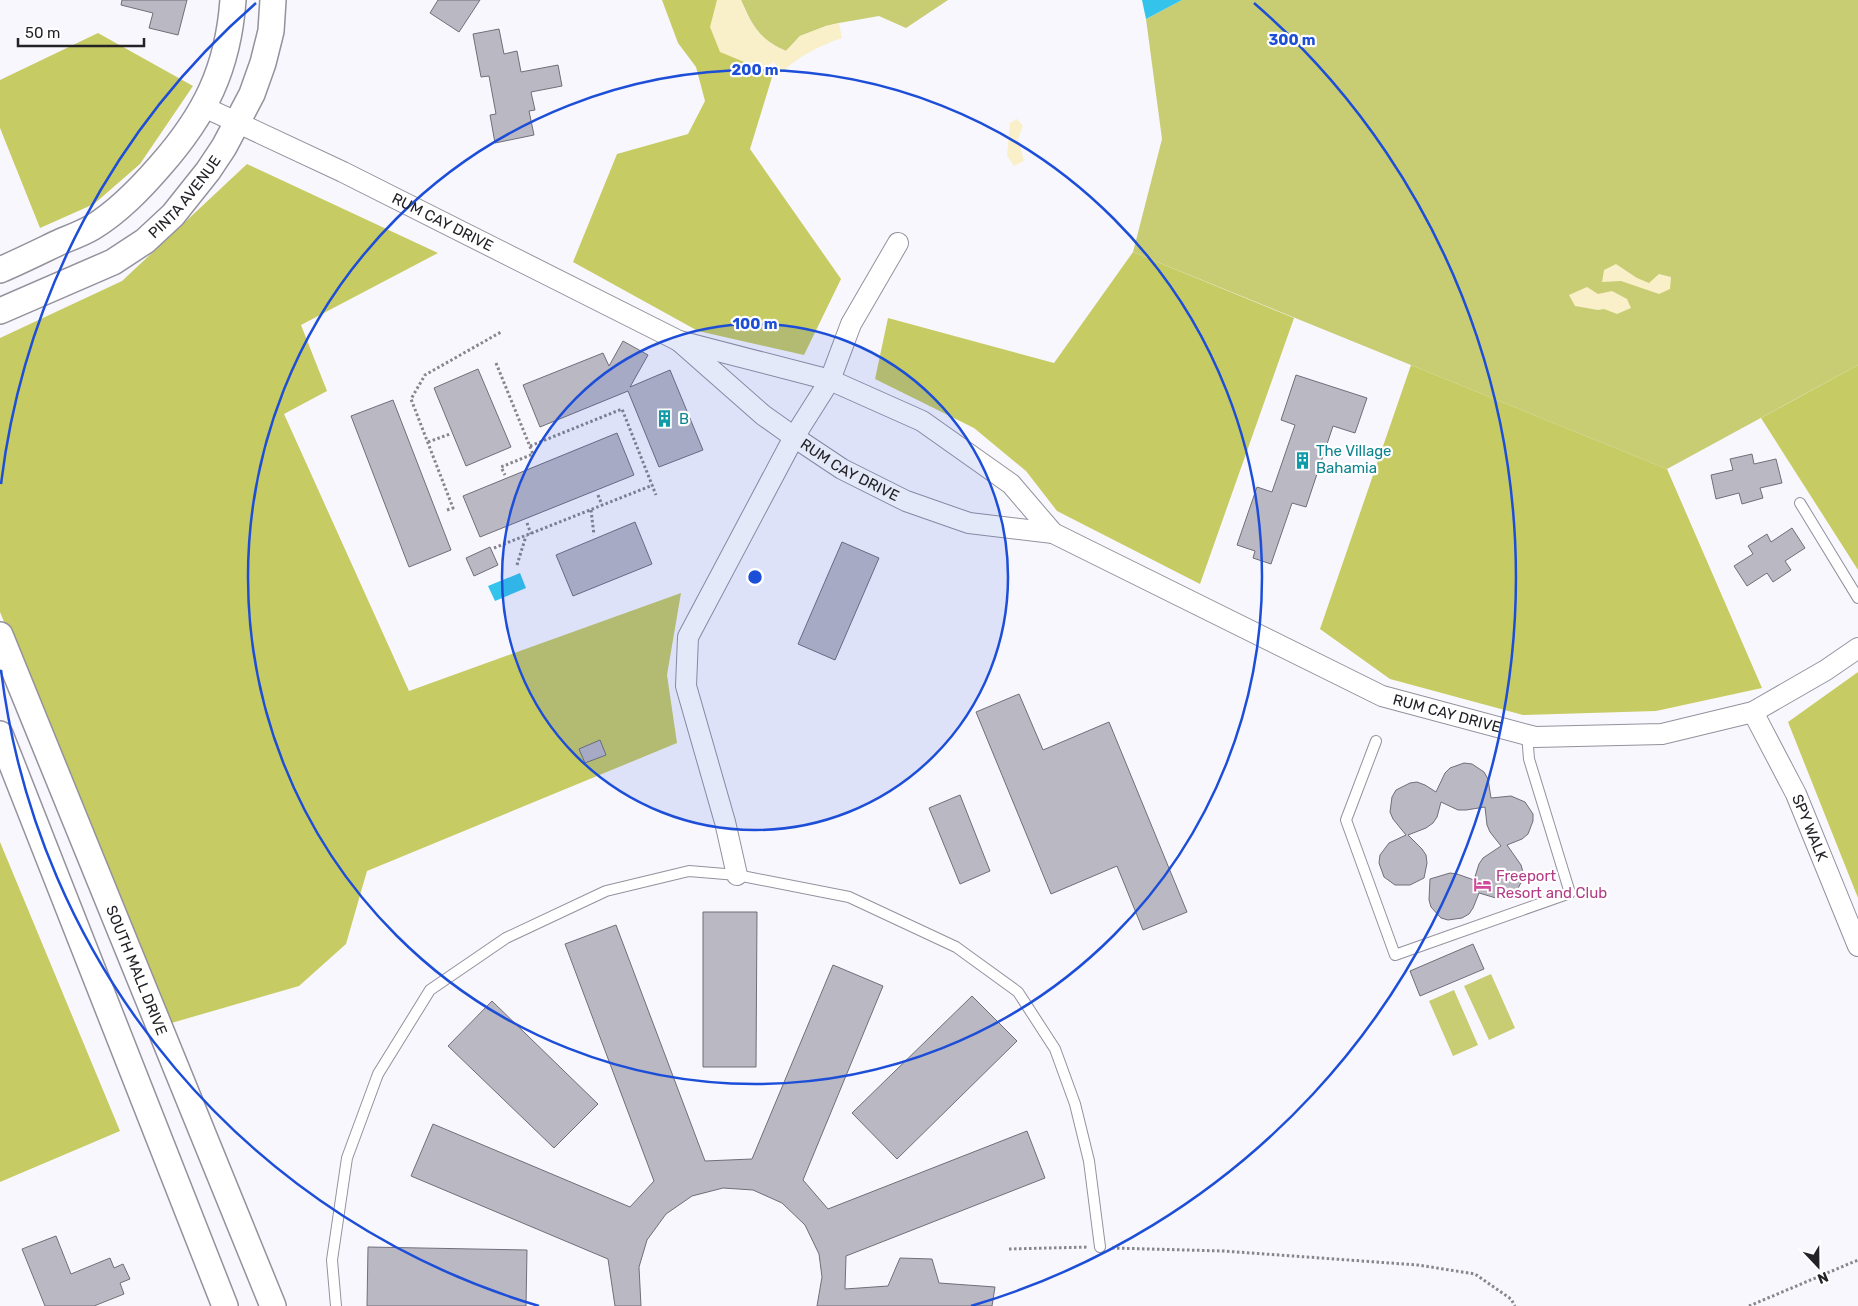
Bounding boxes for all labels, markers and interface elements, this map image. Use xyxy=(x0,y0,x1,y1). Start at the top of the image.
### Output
scale bar xyxy=(18,15,144,47)
text: 50 m xyxy=(25,24,60,42)
text: 300 m xyxy=(1268,31,1316,49)
text: 200 m xyxy=(731,61,779,79)
street label: PINTA AVENUE xyxy=(145,152,225,242)
street label: RUM CAY DRIVE xyxy=(389,189,496,255)
text: 100 m xyxy=(733,315,777,333)
building icon: B xyxy=(655,409,675,429)
place label: B xyxy=(679,410,689,428)
street label: RUM CAY DRIVE xyxy=(797,435,902,505)
place label: The Village Bahamia xyxy=(1316,442,1392,477)
building icon: The Village Bahamia xyxy=(1292,450,1312,470)
centre of rings xyxy=(746,568,764,586)
street label: RUM CAY DRIVE xyxy=(1391,690,1503,736)
street label: SPY WALK xyxy=(1788,792,1831,864)
place label: Freeport Resort and Club xyxy=(1496,867,1607,902)
hotel icon: Freeport Resort and Club xyxy=(1472,875,1492,895)
street label: SOUTH MALL DRIVE xyxy=(102,903,171,1038)
north arrow xyxy=(1793,1241,1843,1291)
text: N xyxy=(1815,1268,1831,1287)

